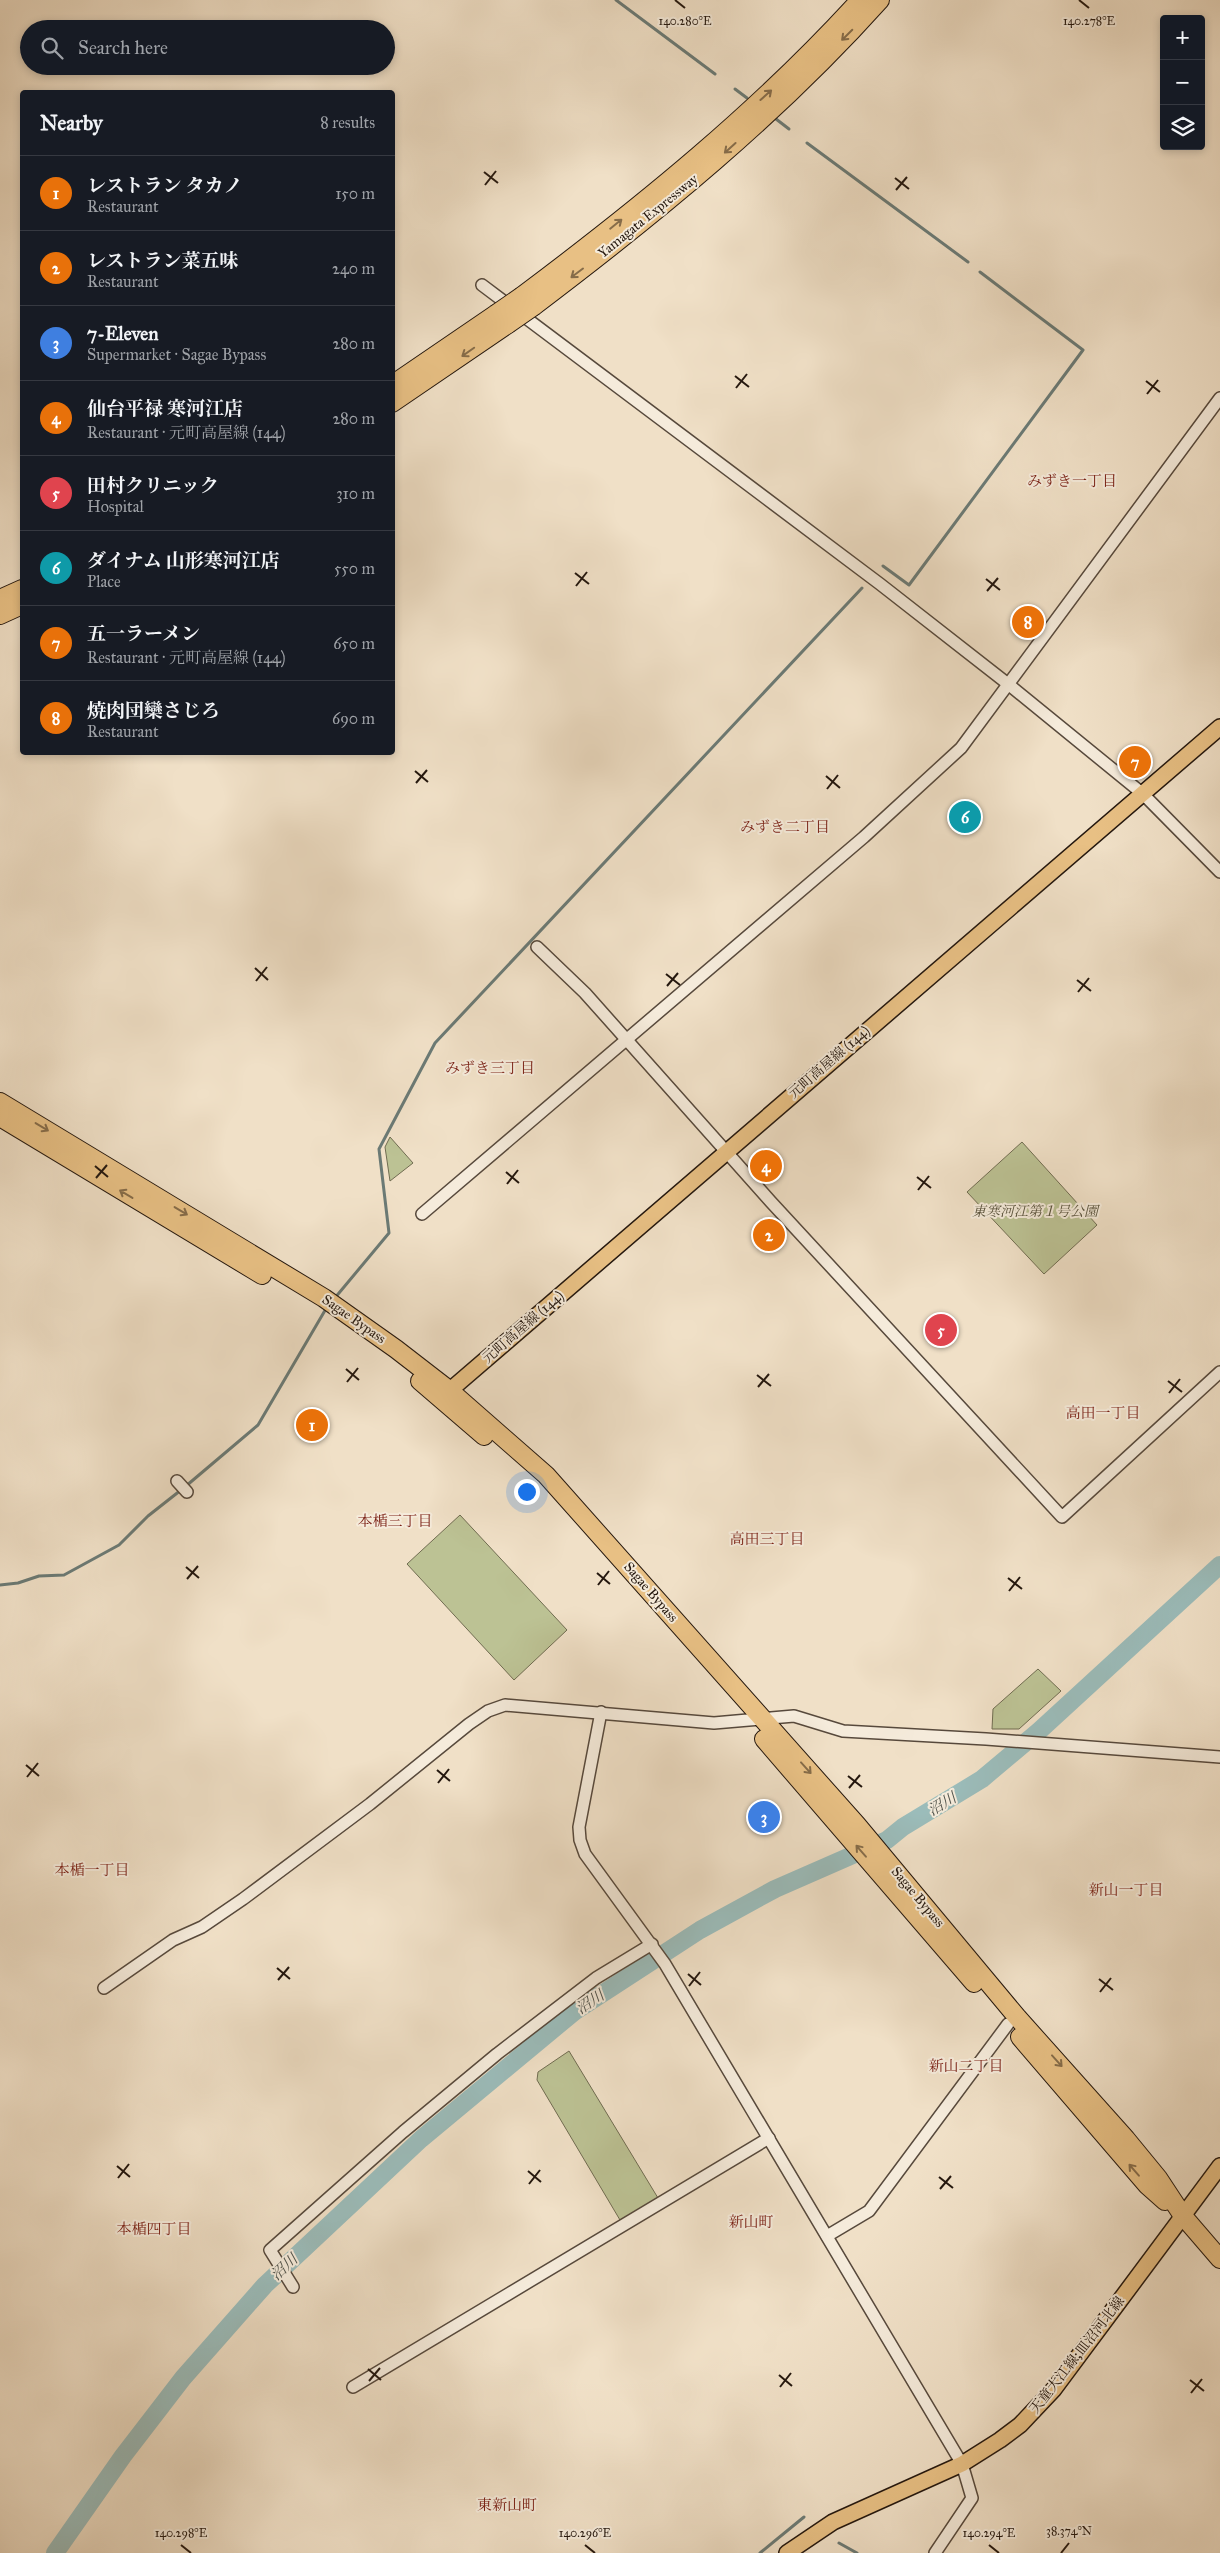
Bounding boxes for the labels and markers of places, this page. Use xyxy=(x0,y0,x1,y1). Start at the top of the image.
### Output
pin: 8 xyxy=(1012,603,1044,641)
pin: 7 xyxy=(1119,743,1151,781)
pin: 6 xyxy=(949,798,981,836)
pin: 4 xyxy=(750,1147,782,1185)
pin: 2 xyxy=(753,1216,785,1254)
pin: 5 xyxy=(925,1311,957,1349)
pin: 1 xyxy=(296,1406,328,1444)
pin: 3 xyxy=(748,1798,780,1836)

